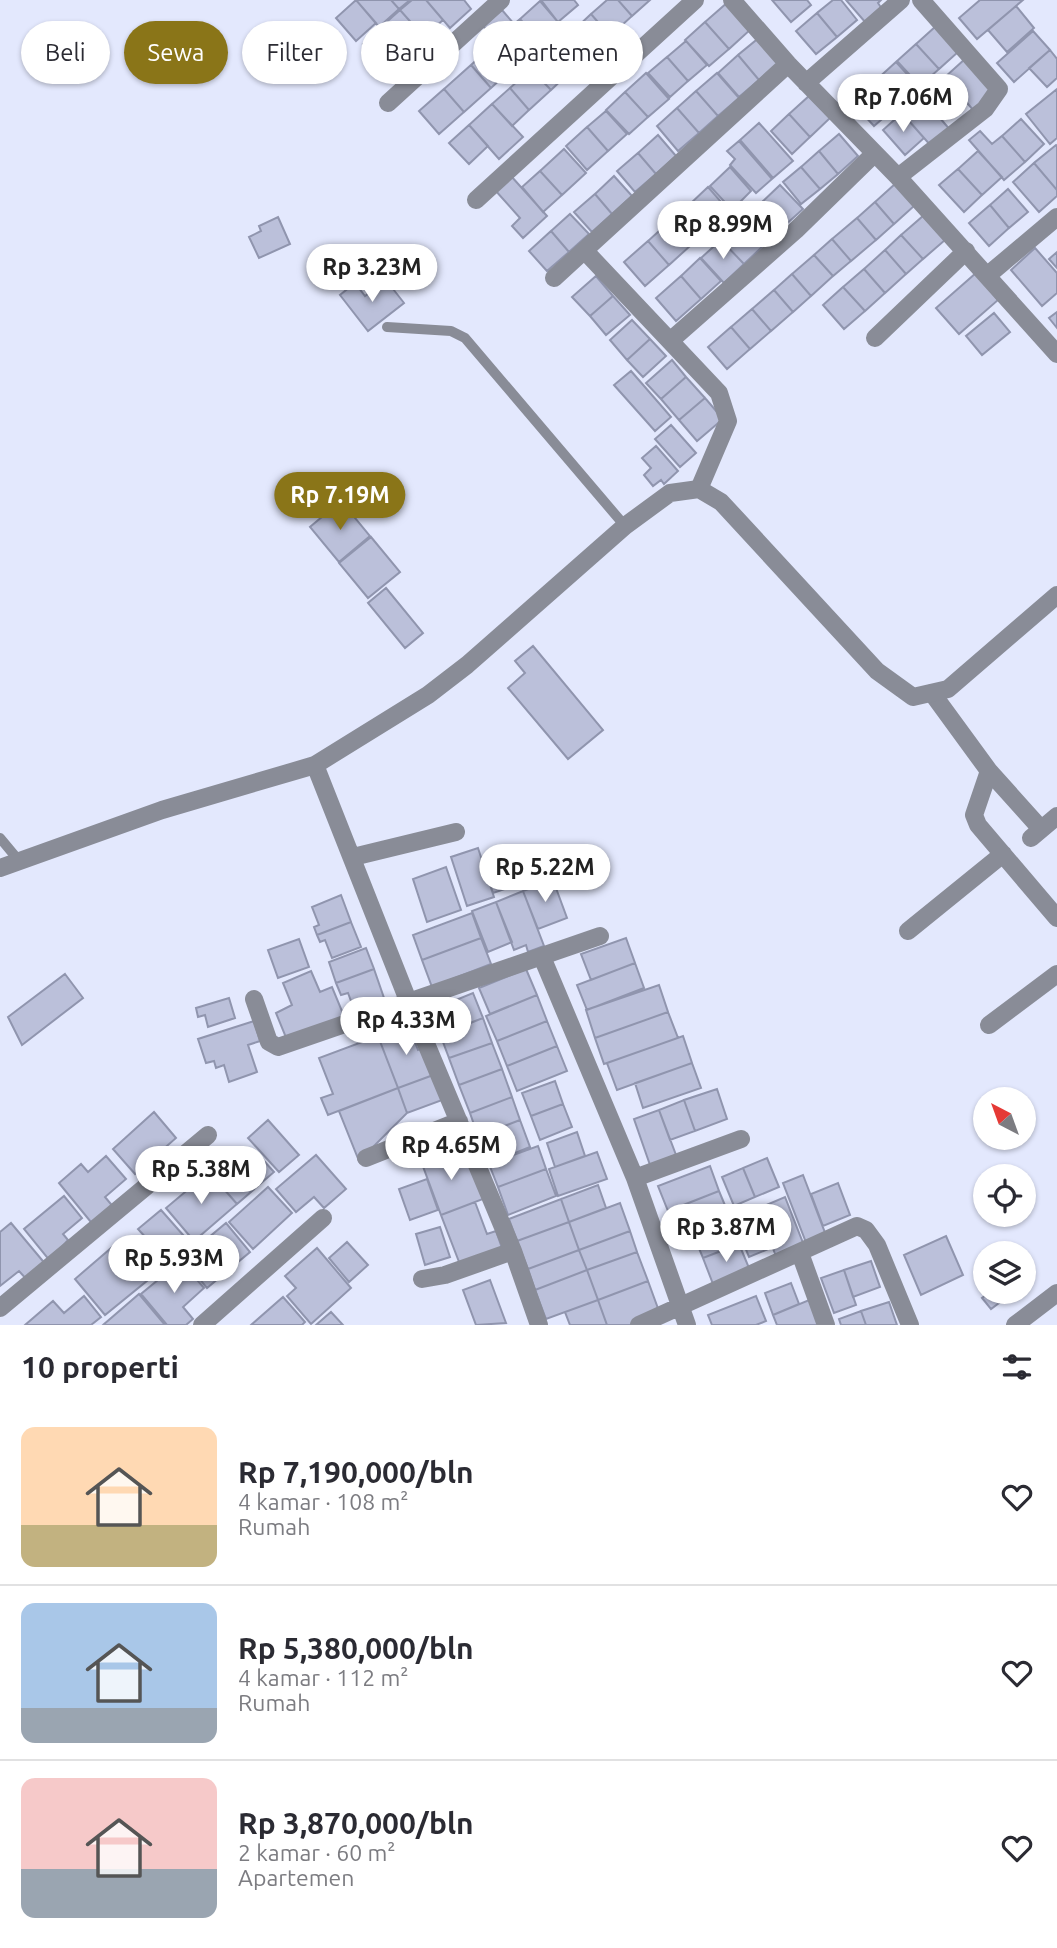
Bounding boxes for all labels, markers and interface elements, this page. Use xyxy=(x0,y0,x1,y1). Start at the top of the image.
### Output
chip: Beli xyxy=(21,21,110,84)
chip: Sewa xyxy=(124,21,228,84)
chip: Filter xyxy=(242,21,347,84)
chip: Baru xyxy=(361,21,459,84)
chip: Apartemen xyxy=(473,21,643,84)
pin: Rp 7.06M xyxy=(831,74,975,134)
text: Rp 7.06M xyxy=(853,84,953,109)
pin: Rp 8.99M xyxy=(651,202,795,261)
text: Rp 8.99M xyxy=(673,211,773,236)
pin: Rp 3.23M xyxy=(300,244,444,304)
text: Rp 3.23M xyxy=(322,254,422,279)
pin: Rp 7.19M xyxy=(268,472,412,532)
text: Rp 7.19M xyxy=(290,482,390,507)
pin: Rp 5.22M xyxy=(473,844,617,904)
text: Rp 5.22M xyxy=(495,854,595,879)
pin: Rp 4.33M xyxy=(334,998,478,1057)
text: Rp 4.33M xyxy=(356,1007,456,1032)
north arrow xyxy=(973,1087,1036,1150)
map controls xyxy=(973,1087,1036,1304)
pin: Rp 4.65M xyxy=(379,1122,523,1182)
text: Rp 4.65M xyxy=(401,1132,501,1157)
pin: Rp 5.38M xyxy=(129,1146,273,1206)
text: Rp 5.38M xyxy=(151,1156,251,1181)
button: locate xyxy=(973,1164,1036,1227)
pin: Rp 3.87M xyxy=(654,1204,798,1264)
text: Rp 3.87M xyxy=(676,1214,776,1239)
pin: Rp 5.93M xyxy=(102,1236,246,1295)
button: layers xyxy=(973,1241,1036,1304)
text: Rp 5.93M xyxy=(124,1245,224,1270)
icon: filters xyxy=(998,1348,1036,1386)
text: 10 properti xyxy=(21,1350,179,1384)
icon: home xyxy=(77,1455,161,1539)
text: Rp 7,190,000/bln xyxy=(238,1455,474,1489)
icon: heart xyxy=(998,1478,1036,1516)
text: 4 kamar · 108 m² xyxy=(238,1489,409,1514)
text: Rumah xyxy=(238,1514,310,1539)
icon: home xyxy=(77,1631,161,1715)
text: Rp 5,380,000/bln xyxy=(238,1631,474,1665)
icon: heart xyxy=(998,1654,1036,1692)
text: 4 kamar · 112 m² xyxy=(238,1665,409,1690)
text: Rumah xyxy=(238,1690,310,1715)
icon: home xyxy=(77,1806,161,1890)
text: Rp 3,870,000/bln xyxy=(238,1806,474,1840)
icon: heart xyxy=(998,1829,1036,1867)
text: 2 kamar · 60 m² xyxy=(238,1840,396,1865)
text: Apartemen xyxy=(238,1865,354,1890)

